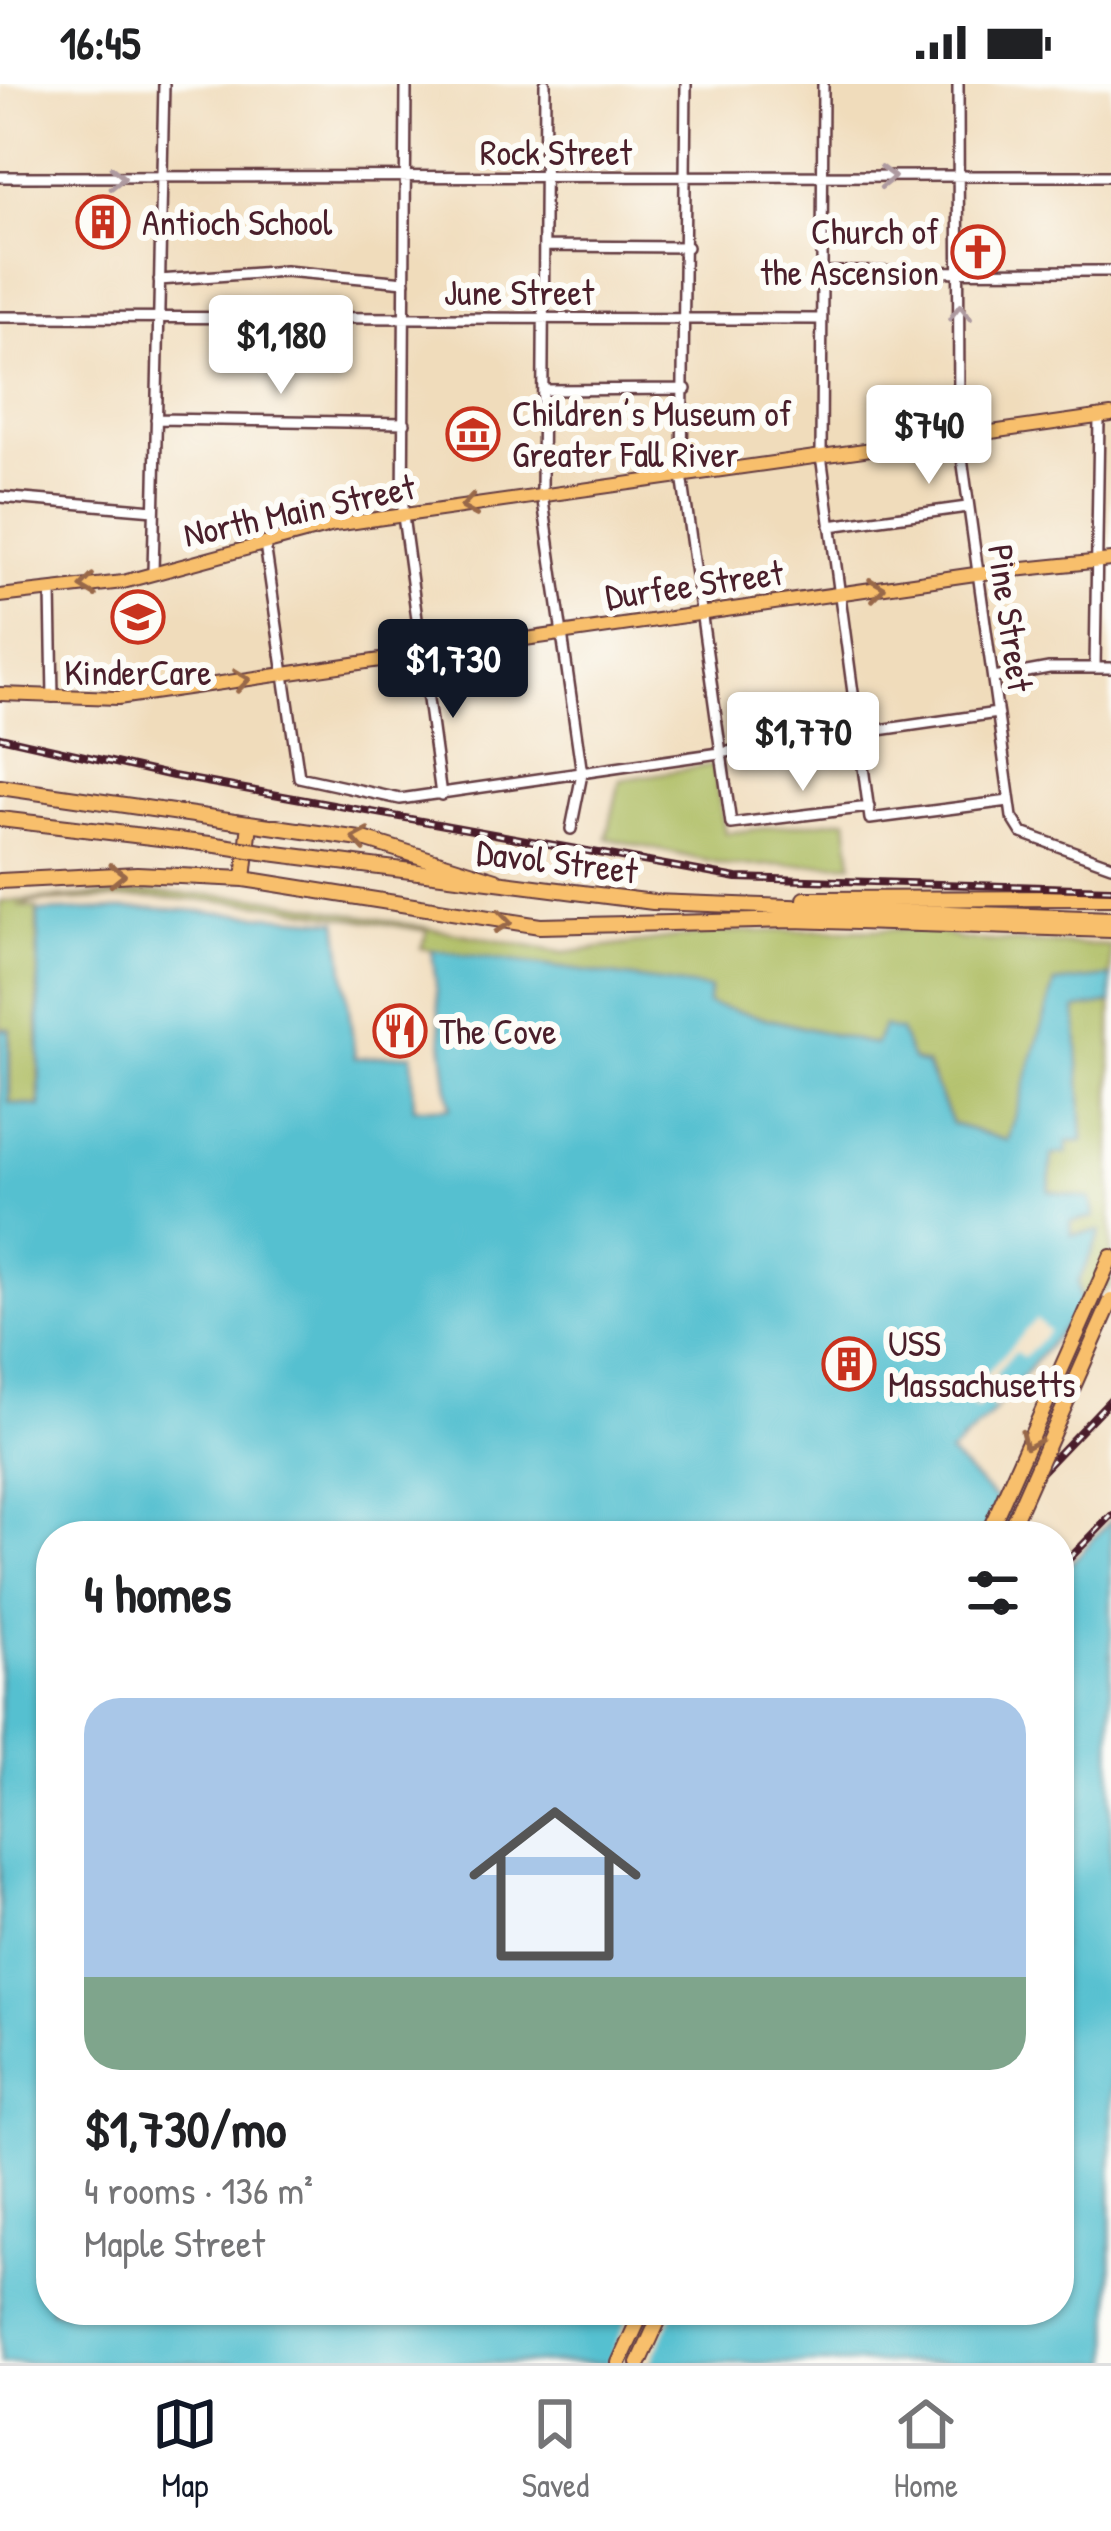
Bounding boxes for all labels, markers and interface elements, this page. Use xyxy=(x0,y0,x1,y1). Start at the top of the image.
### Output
text: 16:45 xyxy=(60,12,141,73)
street label: Rock Street xyxy=(480,127,633,176)
one-way arrow xyxy=(109,165,127,191)
one-way arrow xyxy=(878,165,897,191)
building icon: Antioch School xyxy=(75,194,131,250)
place label: Antioch School xyxy=(142,197,333,246)
place label: Church of the Ascension xyxy=(760,206,939,296)
church icon: Church of the Ascension xyxy=(950,224,1006,280)
street label: June Street xyxy=(444,267,595,316)
pin: $1,180 xyxy=(183,295,379,397)
one-way arrow xyxy=(947,303,973,321)
text: $1,180 xyxy=(236,307,326,360)
pin: $740 xyxy=(858,385,1000,487)
place label: Children’s Museum of Greater Fall River xyxy=(512,388,792,478)
text: $740 xyxy=(893,397,965,450)
museum icon: Children’s Museum of Greater Fall River xyxy=(445,406,501,462)
street label: North Main Street xyxy=(179,461,420,558)
one-way arrow xyxy=(459,492,479,517)
street label: Pine Street xyxy=(977,541,1046,695)
street label: Durfee Street xyxy=(602,547,787,620)
one-way arrow xyxy=(78,573,98,599)
one-way arrow xyxy=(867,577,887,603)
school or university icon: KinderCare xyxy=(110,589,166,645)
pin: $1,730 xyxy=(355,619,551,721)
text: $1,730 xyxy=(405,631,501,684)
place label: KinderCare xyxy=(64,647,212,696)
one-way arrow xyxy=(232,668,251,694)
pin: $1,770 xyxy=(705,692,901,794)
text: $1,770 xyxy=(754,704,852,757)
street label: Davol Street xyxy=(474,826,641,895)
one-way arrow xyxy=(351,828,371,853)
one-way arrow xyxy=(108,862,127,888)
one-way arrow xyxy=(493,908,513,934)
restaurant icon: The Cove xyxy=(372,1003,428,1059)
place label: The Cove xyxy=(439,1006,557,1055)
place label: USS Massachusetts xyxy=(888,1318,1076,1408)
building icon: USS Massachusetts xyxy=(821,1336,877,1392)
one-way arrow xyxy=(1020,1429,1044,1450)
text: 4 homes xyxy=(84,1559,231,1628)
icon: filters xyxy=(960,1560,1026,1626)
icon: home xyxy=(447,1776,663,1992)
text: $1,730/mo xyxy=(84,2094,286,2163)
text: 4 rooms · 136 m² xyxy=(84,2163,313,2216)
text: Maple Street xyxy=(84,2216,265,2269)
tab: Map xyxy=(152,2391,218,2507)
tab: Saved xyxy=(522,2391,589,2507)
tab: Home xyxy=(893,2391,959,2507)

